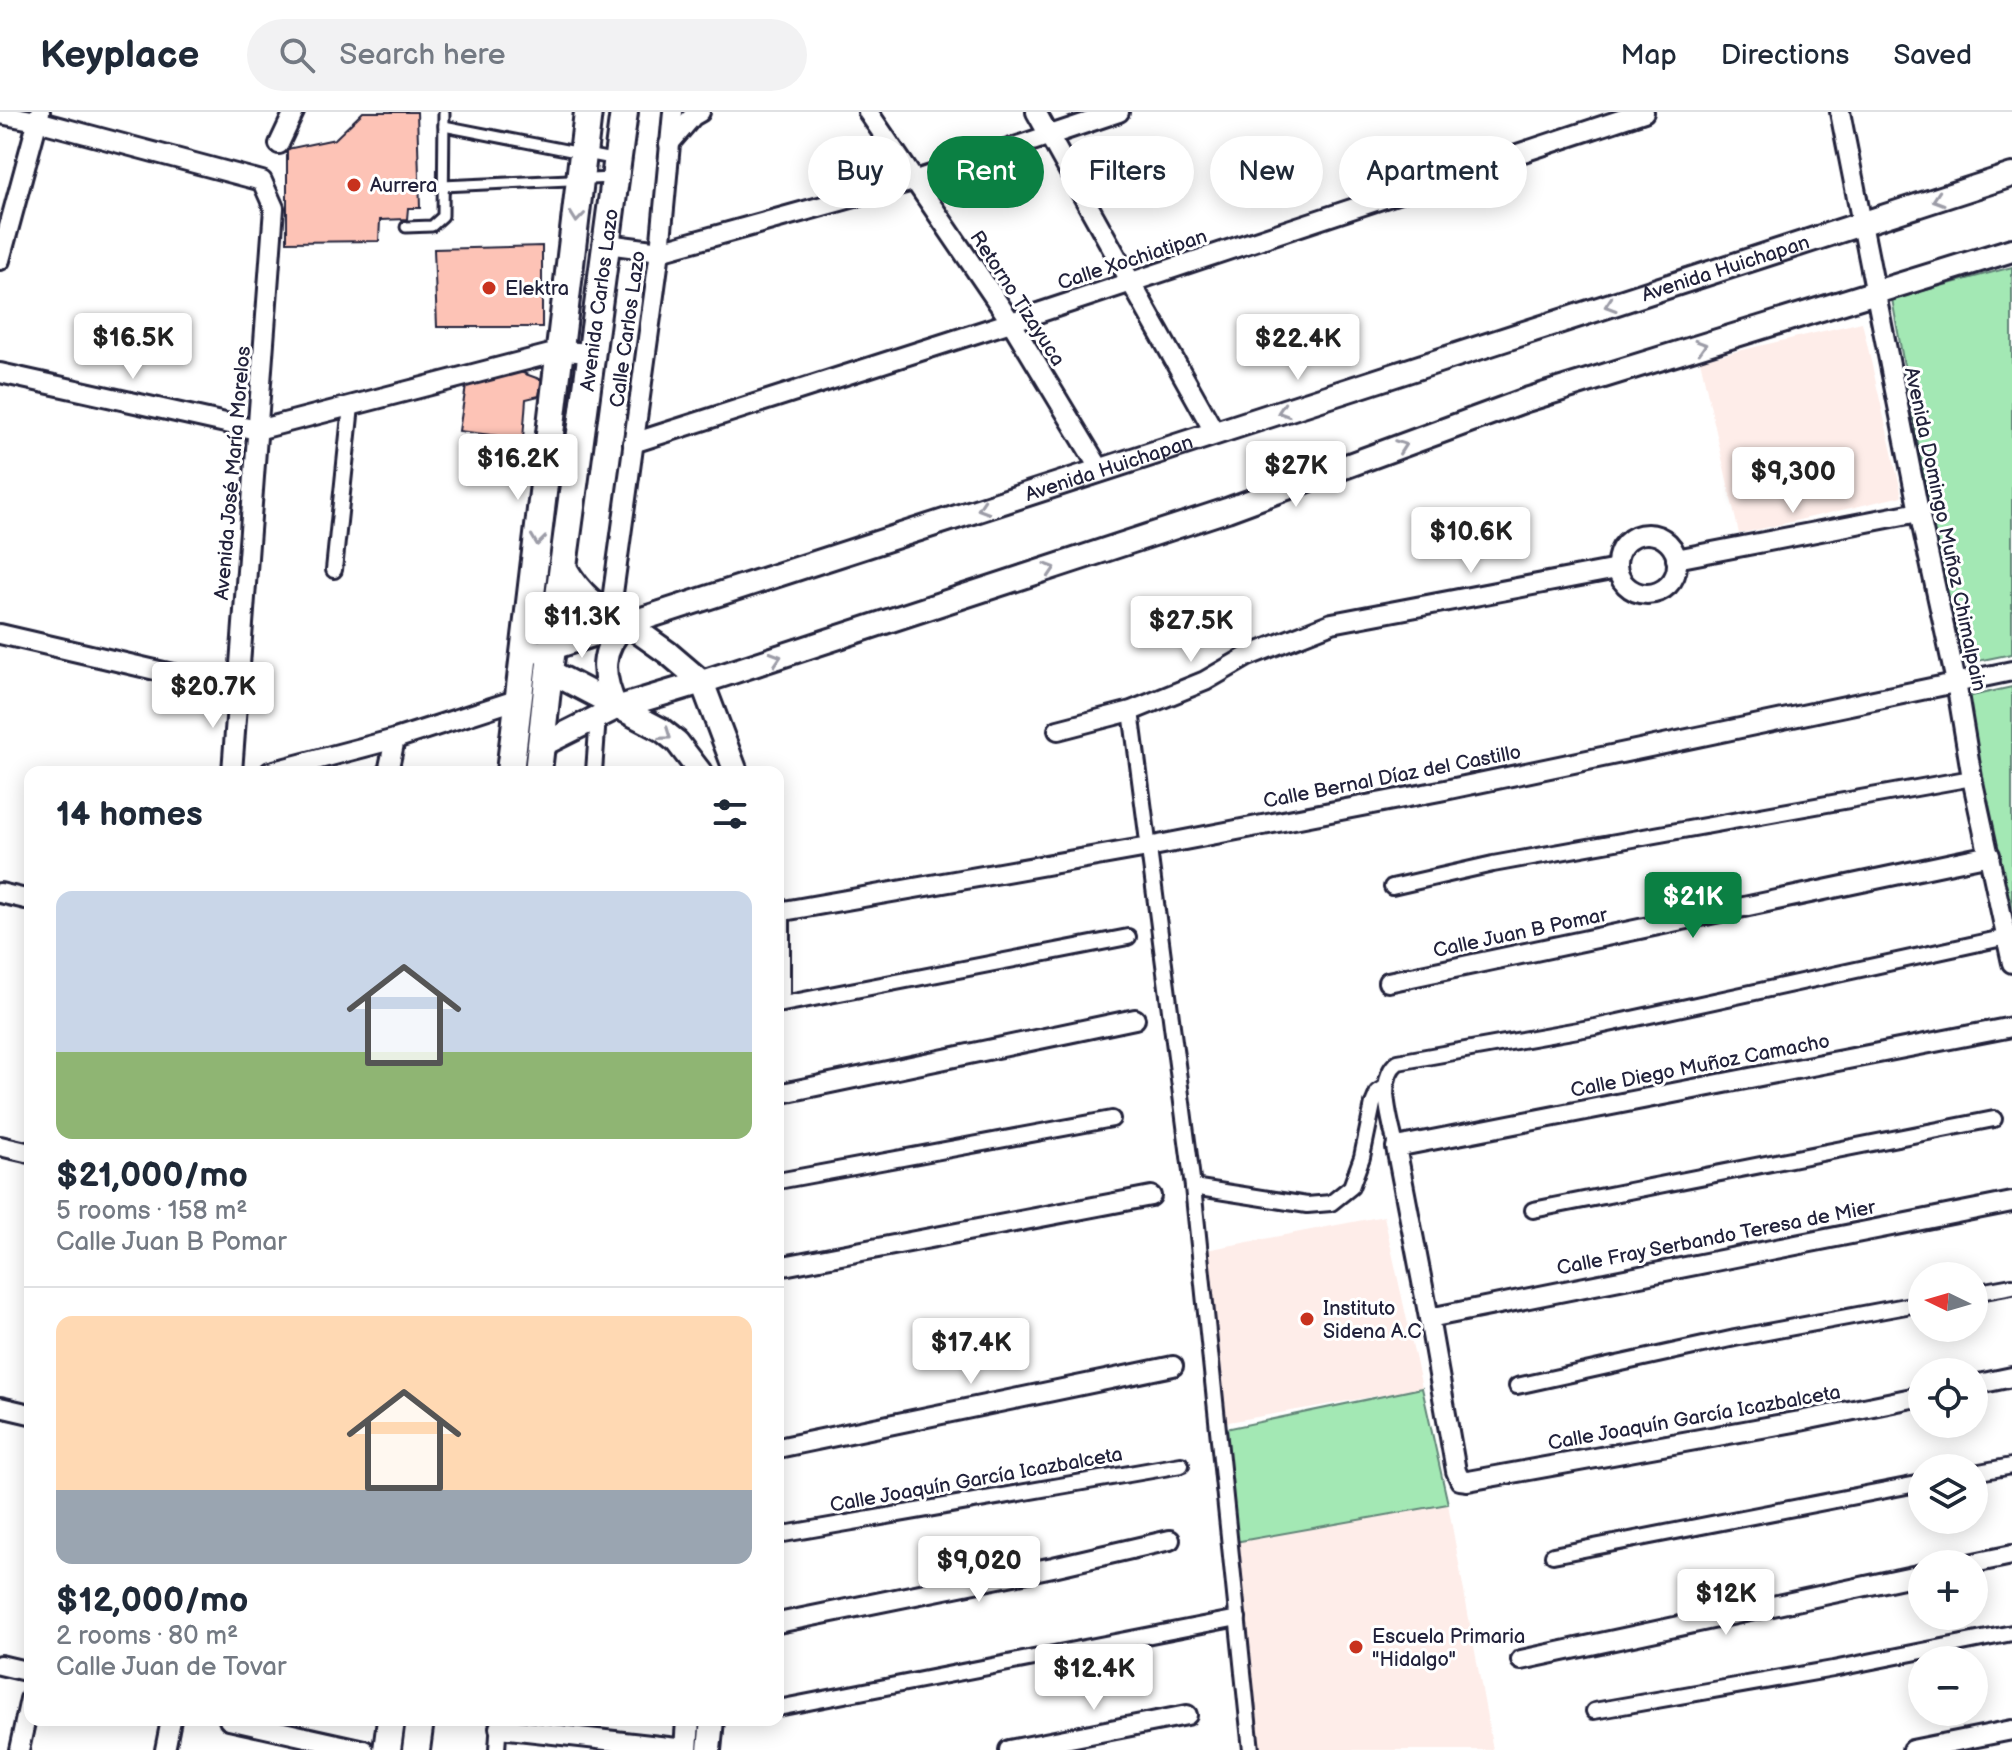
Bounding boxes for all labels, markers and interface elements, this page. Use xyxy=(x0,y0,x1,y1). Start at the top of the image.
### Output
search box xyxy=(247,19,807,91)
text: Keyplace xyxy=(40,33,199,78)
icon: search xyxy=(275,33,319,77)
text: Search here xyxy=(339,37,506,73)
text: Map xyxy=(1620,39,1677,72)
text: Directions xyxy=(1721,39,1849,72)
text: Saved xyxy=(1893,39,1972,72)
chip: Buy xyxy=(808,136,911,208)
chip: Rent xyxy=(927,136,1044,208)
chip: Filters xyxy=(1060,136,1194,208)
chip: New xyxy=(1210,136,1323,208)
chip: Apartment xyxy=(1339,136,1527,208)
place label: Aurrera xyxy=(370,174,437,198)
marker: Aurrera xyxy=(345,176,363,194)
one-way arrow xyxy=(1931,190,1945,206)
street label: Avenida Carlos Lazo xyxy=(576,207,624,393)
one-way arrow xyxy=(568,211,585,224)
street label: Calle Xochiatipan xyxy=(1055,224,1210,295)
street label: Retorno Tizayuca xyxy=(965,226,1070,371)
street label: Avenida Huichapan xyxy=(1639,230,1812,307)
street label: Calle Carlos Lazo xyxy=(605,249,651,409)
place label: Elektra xyxy=(505,277,569,301)
marker: Elektra xyxy=(480,279,498,297)
one-way arrow xyxy=(1604,296,1618,312)
pin: $16.5K xyxy=(68,313,198,381)
pin: $22.4K xyxy=(1233,314,1363,382)
text: $16.5K xyxy=(92,323,174,354)
text: $22.4K xyxy=(1255,324,1342,355)
one-way arrow xyxy=(1693,339,1707,355)
street label: Avenida José María Morelos xyxy=(210,345,256,601)
street label: Avenida Domingo Muñoz Chimalpain xyxy=(1899,365,1991,693)
one-way arrow xyxy=(1277,402,1291,418)
street label: Avenida Huichapan xyxy=(1022,430,1196,507)
pin: $16.2K xyxy=(453,434,583,502)
one-way arrow xyxy=(1393,440,1407,456)
pin: $27K xyxy=(1249,441,1343,509)
text: $16.2K xyxy=(477,444,559,475)
pin: $9,300 xyxy=(1728,447,1858,515)
text: $27K xyxy=(1264,451,1328,482)
text: $9,300 xyxy=(1750,457,1836,488)
one-way arrow xyxy=(976,499,990,515)
pin: $10.6K xyxy=(1406,507,1536,575)
text: $10.6K xyxy=(1429,517,1513,548)
one-way arrow xyxy=(530,534,547,547)
one-way arrow xyxy=(1042,563,1056,579)
pin: $11.3K xyxy=(517,592,647,660)
pin: $27.5K xyxy=(1126,596,1256,664)
text: $11.3K xyxy=(543,602,621,633)
text: $27.5K xyxy=(1149,606,1233,637)
one-way arrow xyxy=(768,652,782,668)
pin: $20.7K xyxy=(148,662,278,730)
text: $20.7K xyxy=(170,672,256,703)
one-way arrow xyxy=(658,725,672,740)
street label: Calle Bernal Díaz del Castillo xyxy=(1261,740,1523,814)
icon: filters xyxy=(708,792,752,836)
text: 14 homes xyxy=(56,794,203,835)
pin: $21K xyxy=(1646,872,1740,940)
text: $21K xyxy=(1663,882,1723,913)
street label: Calle Juan B Pomar xyxy=(1431,903,1610,963)
icon: home xyxy=(332,943,476,1087)
street label: Calle Diego Muñoz Camacho xyxy=(1569,1029,1832,1103)
text: $21,000/mo xyxy=(56,1155,248,1196)
street label: Calle Fray Serbando Teresa de Mier xyxy=(1555,1195,1878,1281)
text: 5 rooms · 158 m² xyxy=(56,1196,248,1227)
text: Calle Juan B Pomar xyxy=(56,1227,287,1258)
north arrow xyxy=(1908,1262,1988,1342)
map controls xyxy=(1908,1262,1988,1726)
place label: Instituto Sidena A.C xyxy=(1323,1297,1421,1344)
marker: Instituto Sidena A.C xyxy=(1298,1310,1316,1328)
pin: $17.4K xyxy=(906,1318,1036,1386)
text: $17.4K xyxy=(930,1328,1012,1359)
button: locate xyxy=(1908,1358,1988,1438)
icon: home xyxy=(332,1368,476,1512)
street label: Calle Joaquín García Icazbalceta xyxy=(1546,1380,1842,1456)
street label: Calle Joaquín García Icazbalceta xyxy=(828,1442,1124,1518)
button: layers xyxy=(1908,1454,1988,1534)
pin: $9,020 xyxy=(914,1536,1044,1604)
text: $9,020 xyxy=(936,1546,1022,1577)
button: + xyxy=(1908,1550,1988,1630)
pin: $12K xyxy=(1679,1569,1773,1637)
text: $12K xyxy=(1695,1579,1757,1610)
text: $12,000/mo xyxy=(56,1580,248,1621)
text: 2 rooms · 80 m² xyxy=(56,1621,238,1652)
place label: Escuela Primaria "Hidalgo" xyxy=(1372,1625,1525,1672)
marker: Escuela Primaria "Hidalgo" xyxy=(1347,1638,1365,1656)
pin: $12.4K xyxy=(1029,1644,1159,1712)
button: − xyxy=(1908,1646,1988,1726)
text: Calle Juan de Tovar xyxy=(56,1652,286,1683)
text: $12.4K xyxy=(1053,1654,1135,1685)

